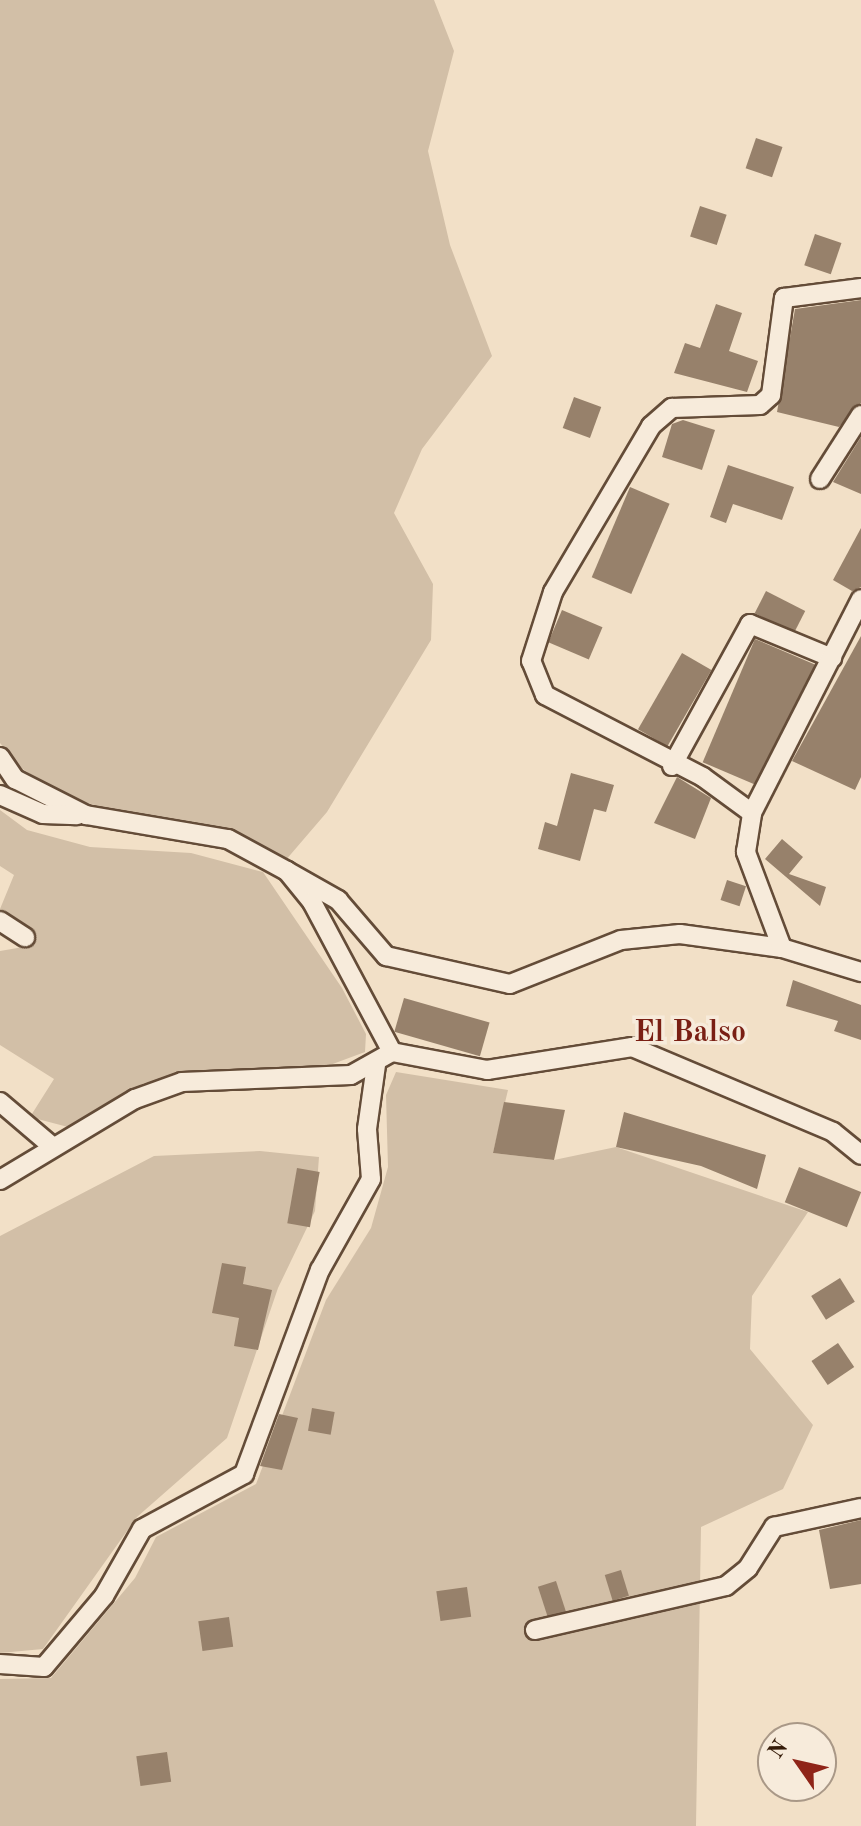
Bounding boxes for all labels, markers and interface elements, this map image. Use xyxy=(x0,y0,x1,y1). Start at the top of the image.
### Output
district label: El Balso xyxy=(634,1015,746,1051)
north arrow xyxy=(757,1722,837,1802)
text: N xyxy=(765,1737,793,1763)

